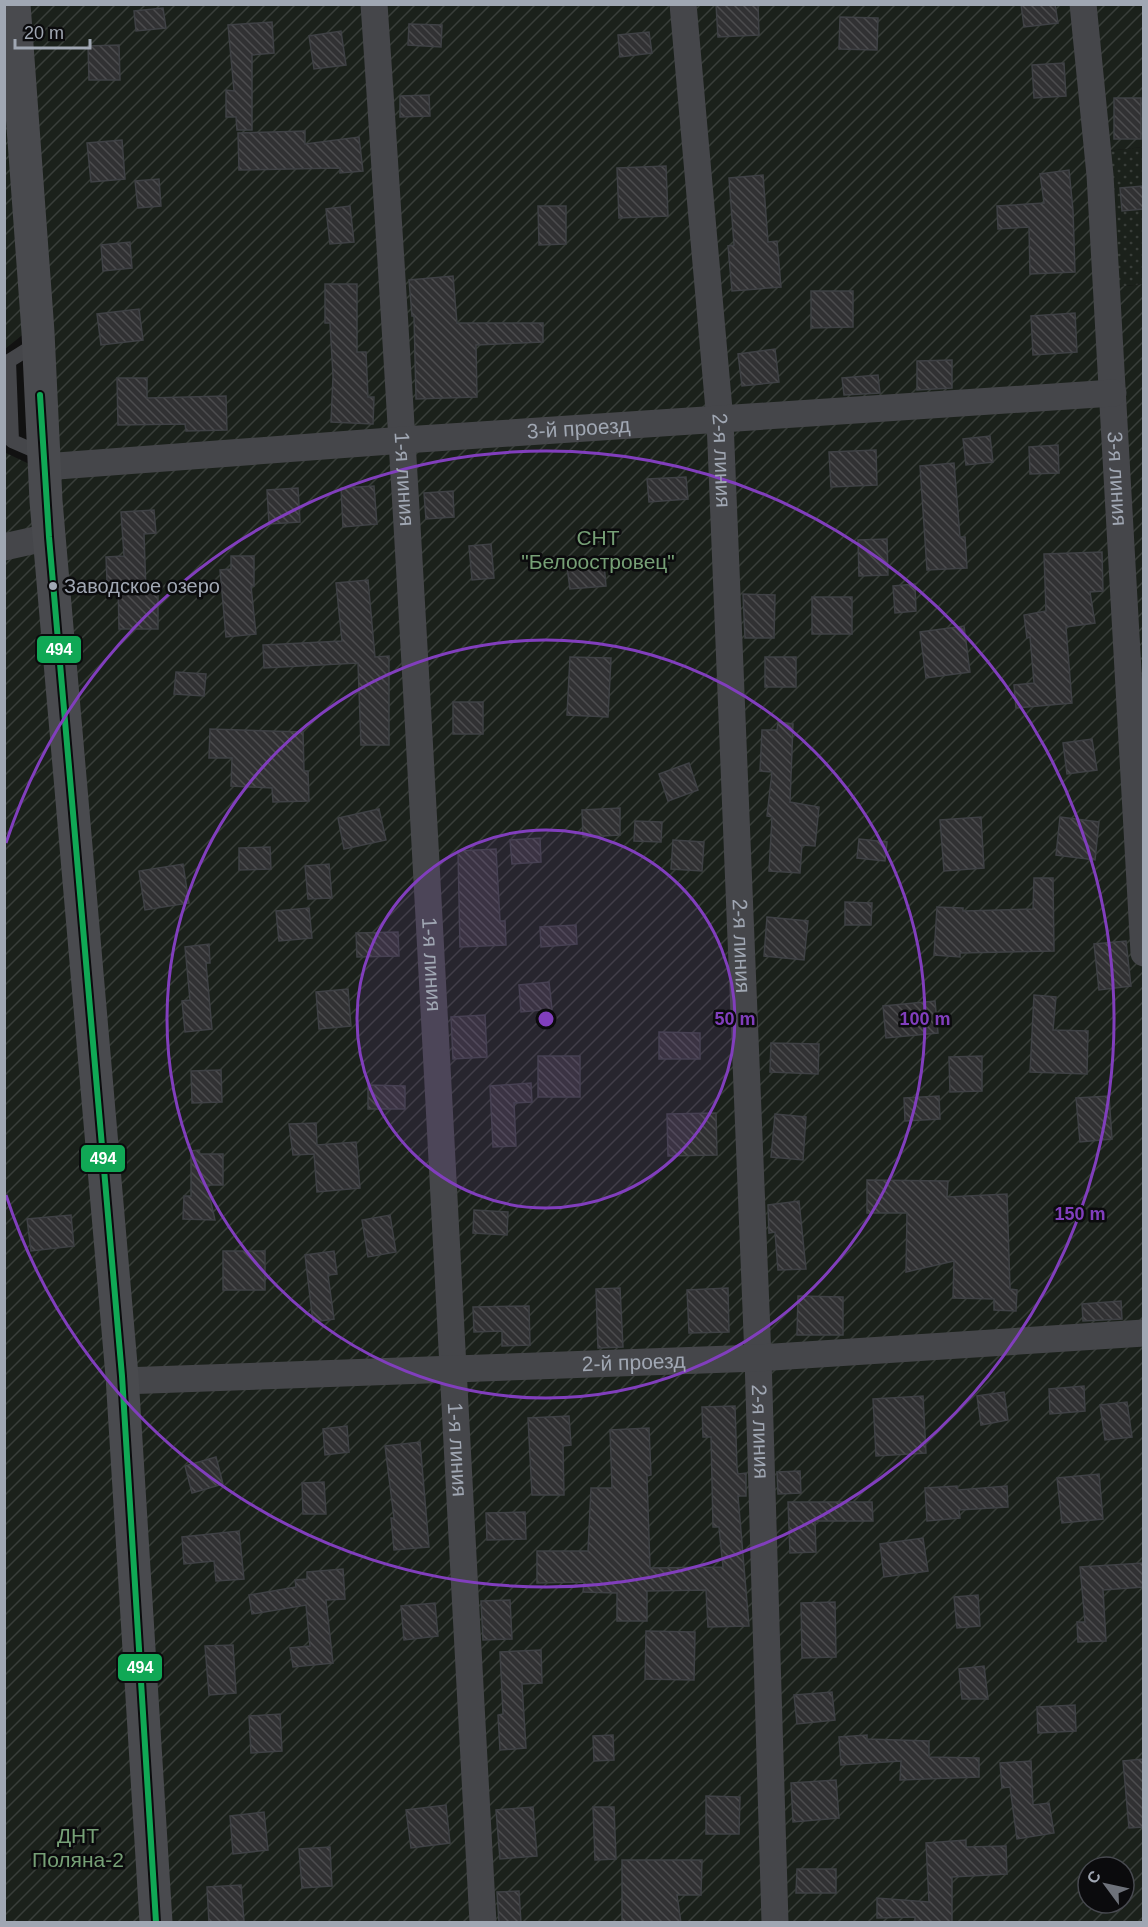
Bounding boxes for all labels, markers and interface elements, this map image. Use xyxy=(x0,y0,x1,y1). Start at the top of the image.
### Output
scale bar xyxy=(15,12,90,50)
text: 20 m xyxy=(24,23,64,43)
street label: 2-я линия xyxy=(708,412,736,508)
street label: 3-й проезд xyxy=(526,413,631,443)
street label: 1-я линия xyxy=(390,431,419,527)
street label: 3-я линия xyxy=(1104,431,1132,527)
park label: СНТ "Белоостровец" xyxy=(521,526,675,573)
place label: Заводское озеро xyxy=(64,575,220,597)
marker: Заводское озеро xyxy=(47,580,59,592)
line badge: 494 xyxy=(36,635,82,664)
text: 494 xyxy=(46,641,72,658)
street label: 2-я линия xyxy=(728,898,755,994)
street label: 1-я линия xyxy=(418,916,446,1012)
centre of rings xyxy=(536,1009,556,1029)
text: 50 m xyxy=(714,1009,756,1029)
text: 100 m xyxy=(899,1009,951,1029)
line badge: 494 xyxy=(80,1144,126,1173)
text: 494 xyxy=(90,1150,116,1167)
text: 150 m xyxy=(1054,1204,1106,1224)
street label: 2-й проезд xyxy=(581,1349,686,1375)
street label: 2-я линия xyxy=(748,1384,774,1479)
street label: 1-я линия xyxy=(444,1402,472,1497)
line badge: 494 xyxy=(117,1653,163,1682)
text: 494 xyxy=(127,1659,153,1676)
park label: ДНТ Поляна-2 xyxy=(32,1824,124,1871)
north arrow xyxy=(1076,1855,1136,1915)
text: С xyxy=(1084,1867,1104,1887)

